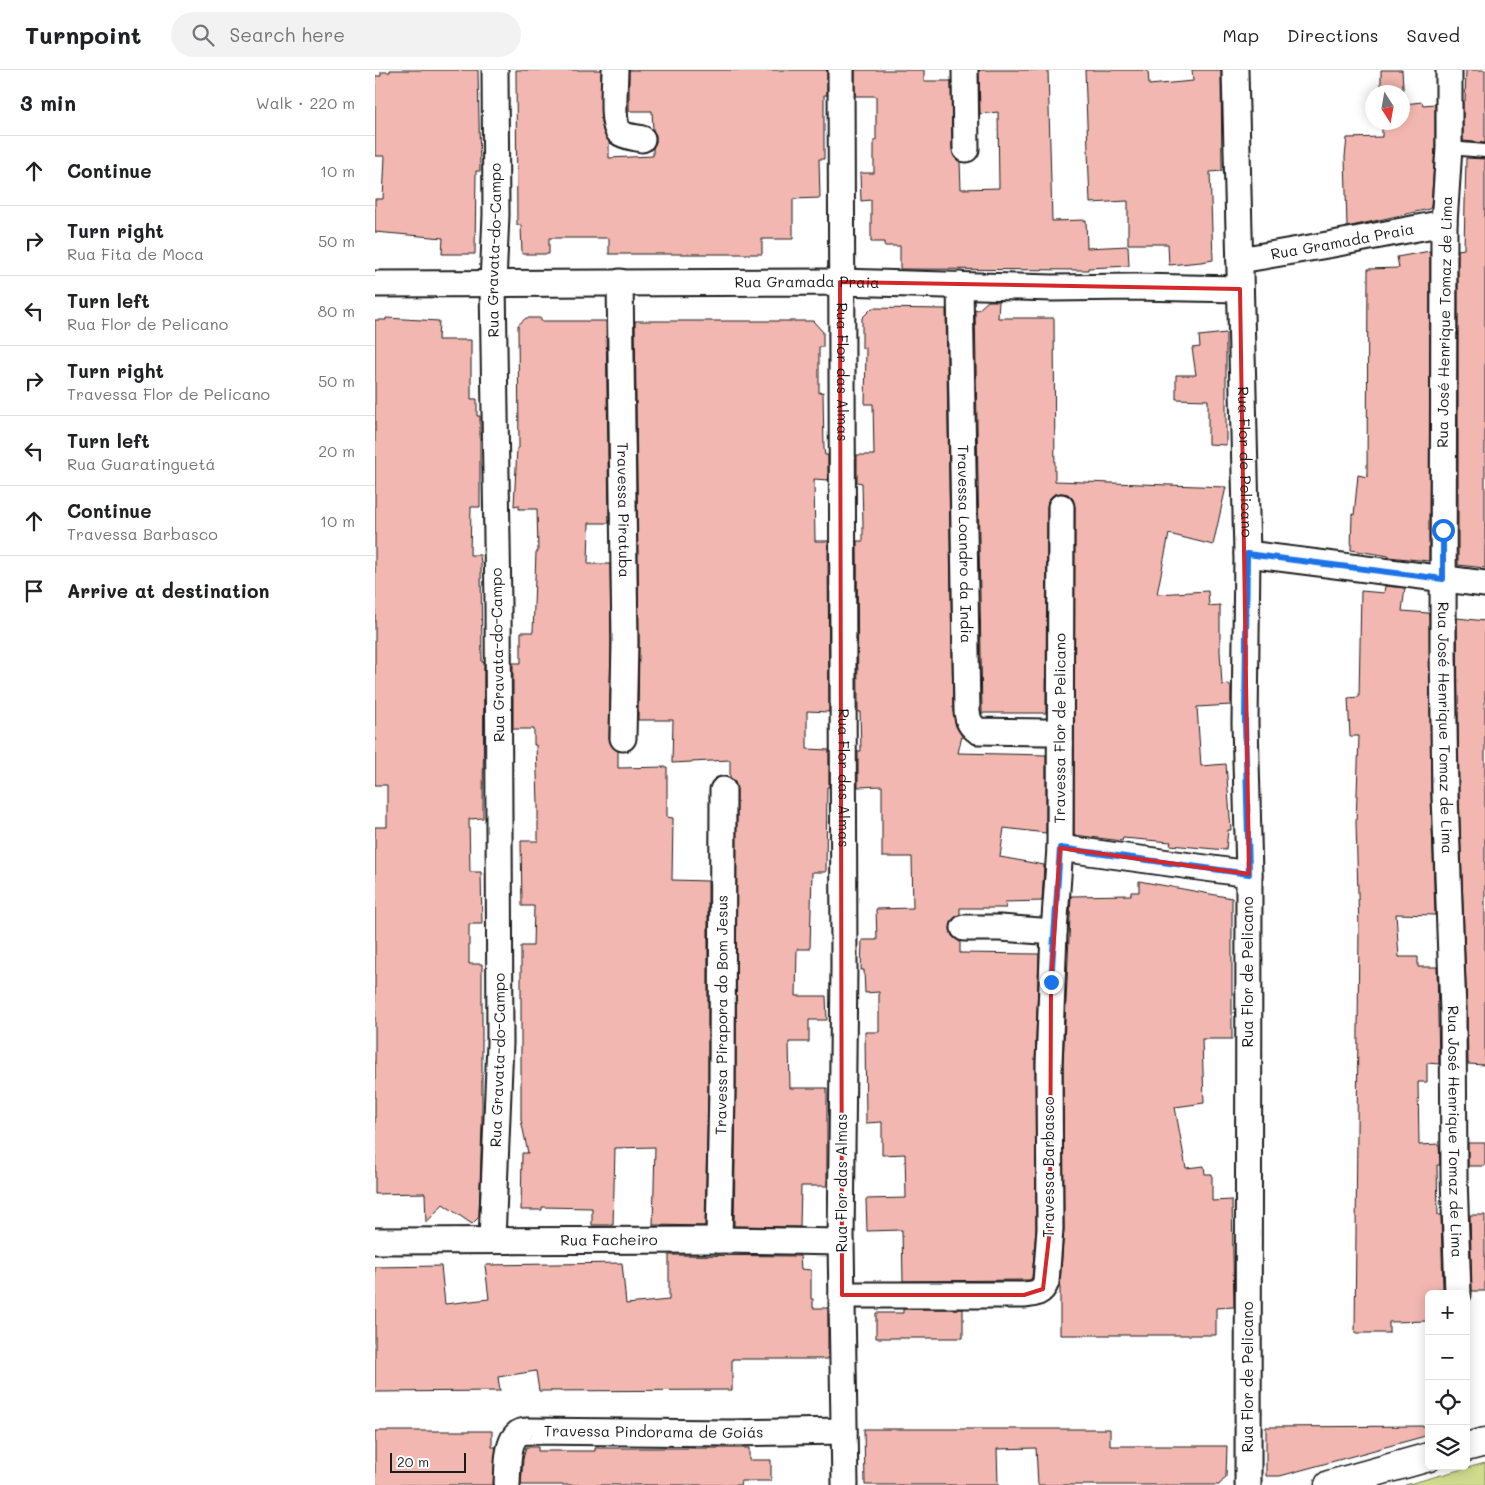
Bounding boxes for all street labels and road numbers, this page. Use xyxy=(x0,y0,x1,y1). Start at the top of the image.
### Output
street label: Rua Gravata-do-Campo xyxy=(482,163,505,338)
street label: Rua José Henrique Tomaz de Lima xyxy=(1432,196,1456,448)
street label: Rua Gramada Praia xyxy=(1269,218,1415,264)
street label: Rua Gramada Praia xyxy=(734,271,880,292)
street label: Rua Flor das Almas xyxy=(833,302,853,442)
street label: Rua Flor de Pelicano xyxy=(1234,386,1258,538)
street label: Travessa Piratuba xyxy=(613,442,635,578)
street label: Travessa Loandro da India xyxy=(954,445,977,643)
street label: Rua Gravata-do-Campo xyxy=(485,568,509,742)
street label: Rua José Henrique Tomaz de Lima xyxy=(1434,602,1458,854)
street label: Travessa Flor de Pelicano xyxy=(1049,633,1070,823)
street label: Rua Flor das Almas xyxy=(834,708,855,848)
street label: Travessa Pirapora do Bom Jesus xyxy=(710,895,732,1135)
street label: Rua Flor de Pelicano xyxy=(1237,896,1257,1048)
street label: Rua Gravata-do-Campo xyxy=(485,973,509,1148)
street label: Rua José Henrique Tomaz de Lima xyxy=(1444,1005,1468,1258)
street label: Travessa Barbasco xyxy=(1038,1096,1058,1238)
street label: Rua Flor das Almas xyxy=(831,1113,851,1253)
street label: Rua Facheiro xyxy=(560,1229,658,1249)
street label: Rua Flor de Pelicano xyxy=(1237,1301,1257,1453)
street label: Travessa Pindorama de Goiás xyxy=(544,1420,764,1442)

